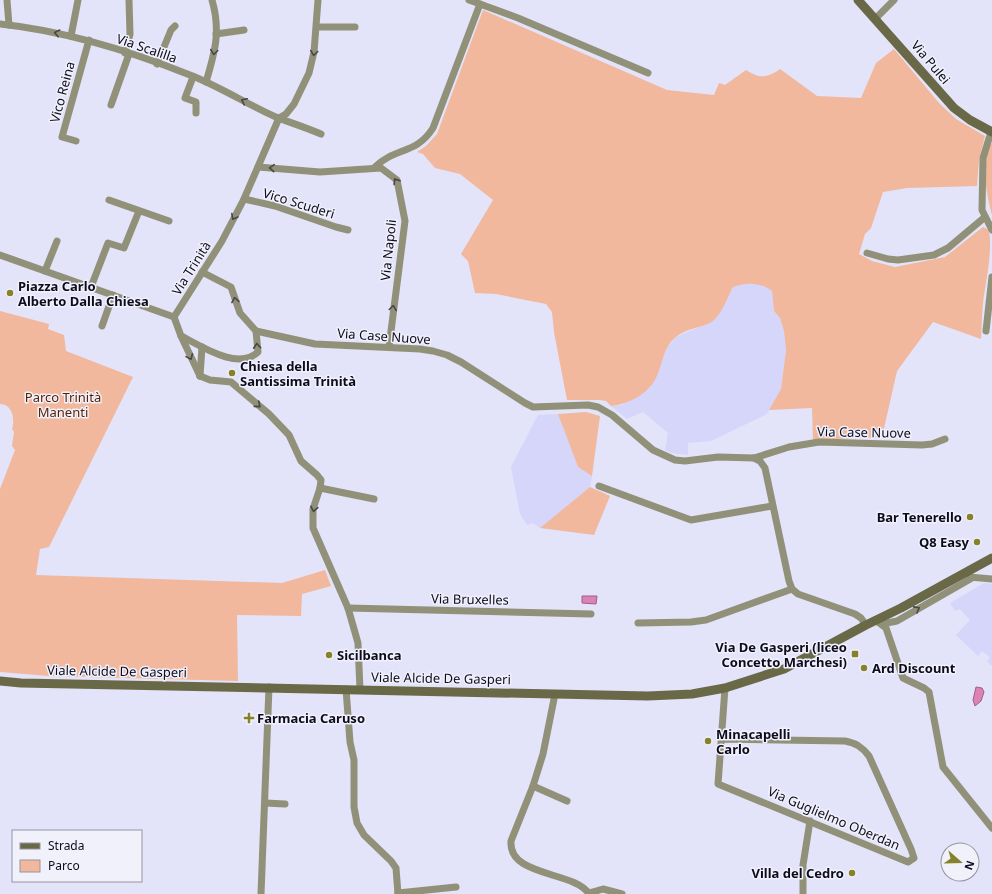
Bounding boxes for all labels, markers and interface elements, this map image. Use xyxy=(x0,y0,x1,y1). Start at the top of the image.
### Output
street label: Via Scalilla xyxy=(114,29,180,67)
one-way arrow xyxy=(53,30,60,38)
street label: Via Pulei xyxy=(907,36,955,88)
one-way arrow xyxy=(210,49,219,55)
one-way arrow xyxy=(310,50,319,56)
street label: Vico Reina xyxy=(45,59,79,125)
one-way arrow xyxy=(241,98,248,106)
one-way arrow xyxy=(269,164,275,173)
one-way arrow xyxy=(393,178,401,185)
street label: Vico Scuderi xyxy=(261,184,337,222)
one-way arrow xyxy=(232,213,239,220)
street label: Via Napoli xyxy=(376,218,400,282)
street label: Via Trinità xyxy=(167,238,215,298)
place label: Piazza Carlo Alberto Dalla Chiesa xyxy=(18,277,149,310)
marker: Piazza Carlo Alberto Dalla Chiesa xyxy=(5,288,15,298)
one-way arrow xyxy=(231,296,240,303)
one-way arrow xyxy=(388,305,397,311)
street label: Via Case Nuove xyxy=(337,324,431,348)
one-way arrow xyxy=(252,343,261,349)
one-way arrow xyxy=(185,352,193,360)
place label: Chiesa della Santissima Trinità xyxy=(240,357,356,390)
marker: Chiesa della Santissima Trinità xyxy=(227,368,237,378)
park label: Parco Trinità Manenti xyxy=(25,388,101,421)
one-way arrow xyxy=(254,400,261,407)
street label: Via Case Nuove xyxy=(817,422,911,442)
one-way arrow xyxy=(310,506,319,512)
place label: Bar Tenerello xyxy=(877,508,962,526)
marker: Bar Tenerello xyxy=(965,512,975,522)
place label: Q8 Easy xyxy=(919,533,970,551)
marker: Q8 Easy xyxy=(972,537,982,547)
street label: Via Bruxelles xyxy=(431,589,509,609)
one-way arrow xyxy=(913,607,921,614)
place label: Via De Gasperi (liceo Concetto Marchesi) xyxy=(715,638,847,671)
place label: Sicilbanca xyxy=(337,646,401,664)
marker: Via De Gasperi (liceo Concetto Marchesi) xyxy=(850,649,860,659)
marker: Sicilbanca xyxy=(324,650,334,660)
place label: Ard Discount xyxy=(872,659,956,677)
street label: Viale Alcide De Gasperi xyxy=(47,661,187,681)
marker: Ard Discount xyxy=(859,663,869,673)
street label: Viale Alcide De Gasperi xyxy=(371,668,511,688)
place label: Farmacia Caruso xyxy=(257,709,365,727)
marker: Farmacia Caruso xyxy=(244,713,254,723)
place label: Minacapelli Carlo xyxy=(716,725,791,758)
marker: Minacapelli Carlo xyxy=(703,736,713,746)
street label: Via Guglielmo Oberdan xyxy=(765,782,903,854)
legend xyxy=(12,830,142,882)
text: Strada xyxy=(48,837,84,854)
north arrow xyxy=(940,842,980,882)
text: Parco xyxy=(48,857,80,874)
text: N xyxy=(961,859,978,872)
place label: Villa del Cedro xyxy=(752,864,844,882)
marker: Villa del Cedro xyxy=(847,868,857,878)

